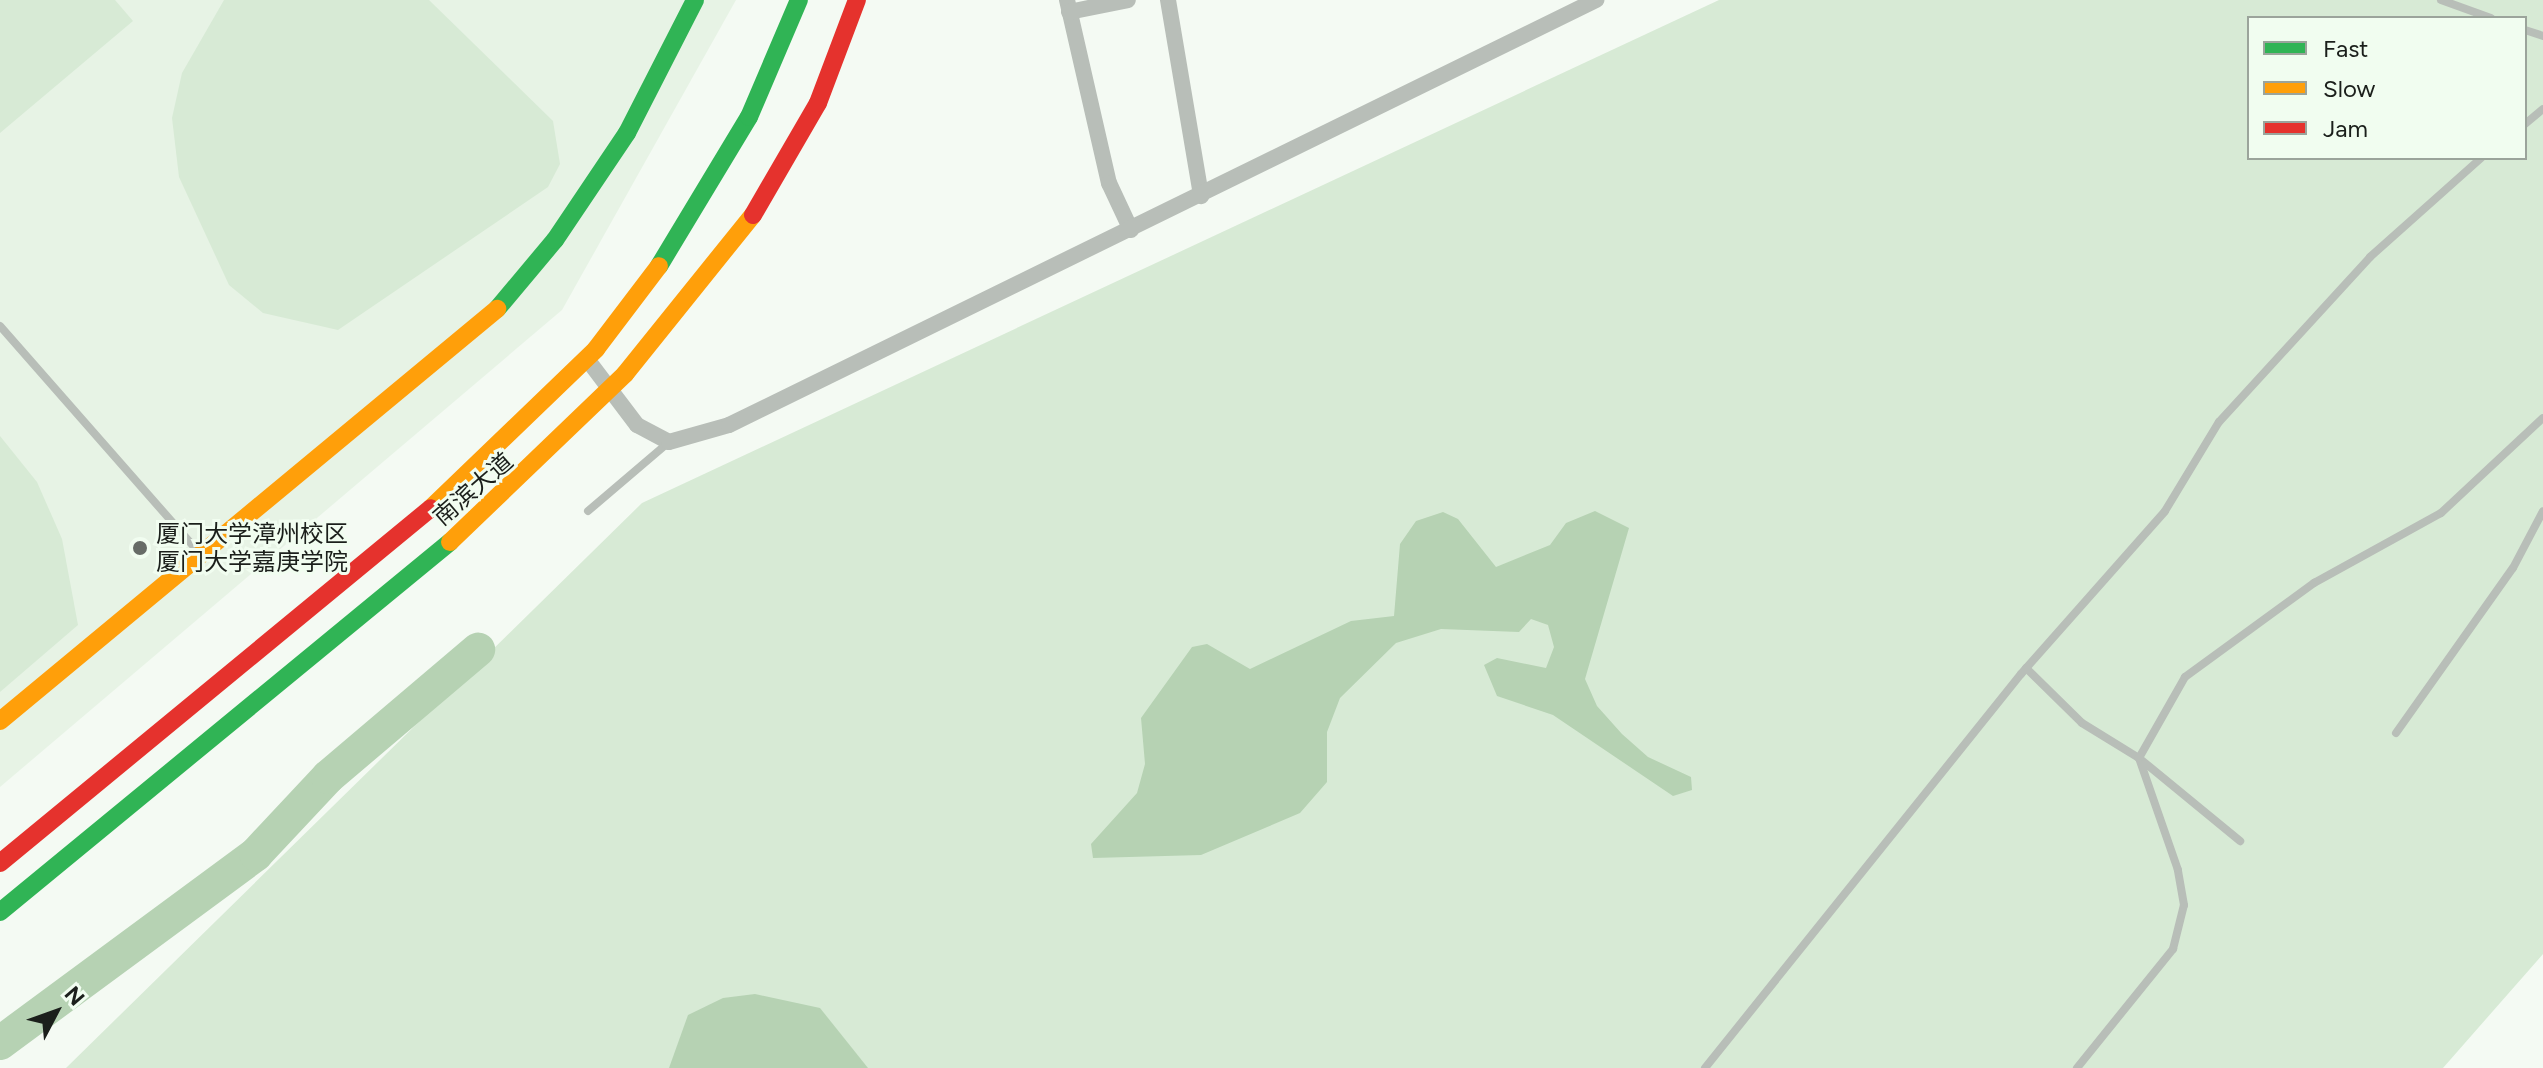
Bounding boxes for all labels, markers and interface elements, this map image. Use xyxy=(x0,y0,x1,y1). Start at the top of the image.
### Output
legend xyxy=(2247,16,2527,160)
text: Fast xyxy=(2323,34,2368,63)
text: Slow xyxy=(2323,74,2375,103)
text: Jam xyxy=(2323,114,2368,143)
street label: 南滨大道 xyxy=(427,447,519,531)
place label: 厦门大学漳州校区 厦门大学嘉庚学院 xyxy=(156,520,348,576)
marker: 厦门大学漳州校区 厦门大学嘉庚学院 xyxy=(131,539,149,557)
north arrow xyxy=(16,972,96,1052)
text: N xyxy=(59,981,90,1011)

